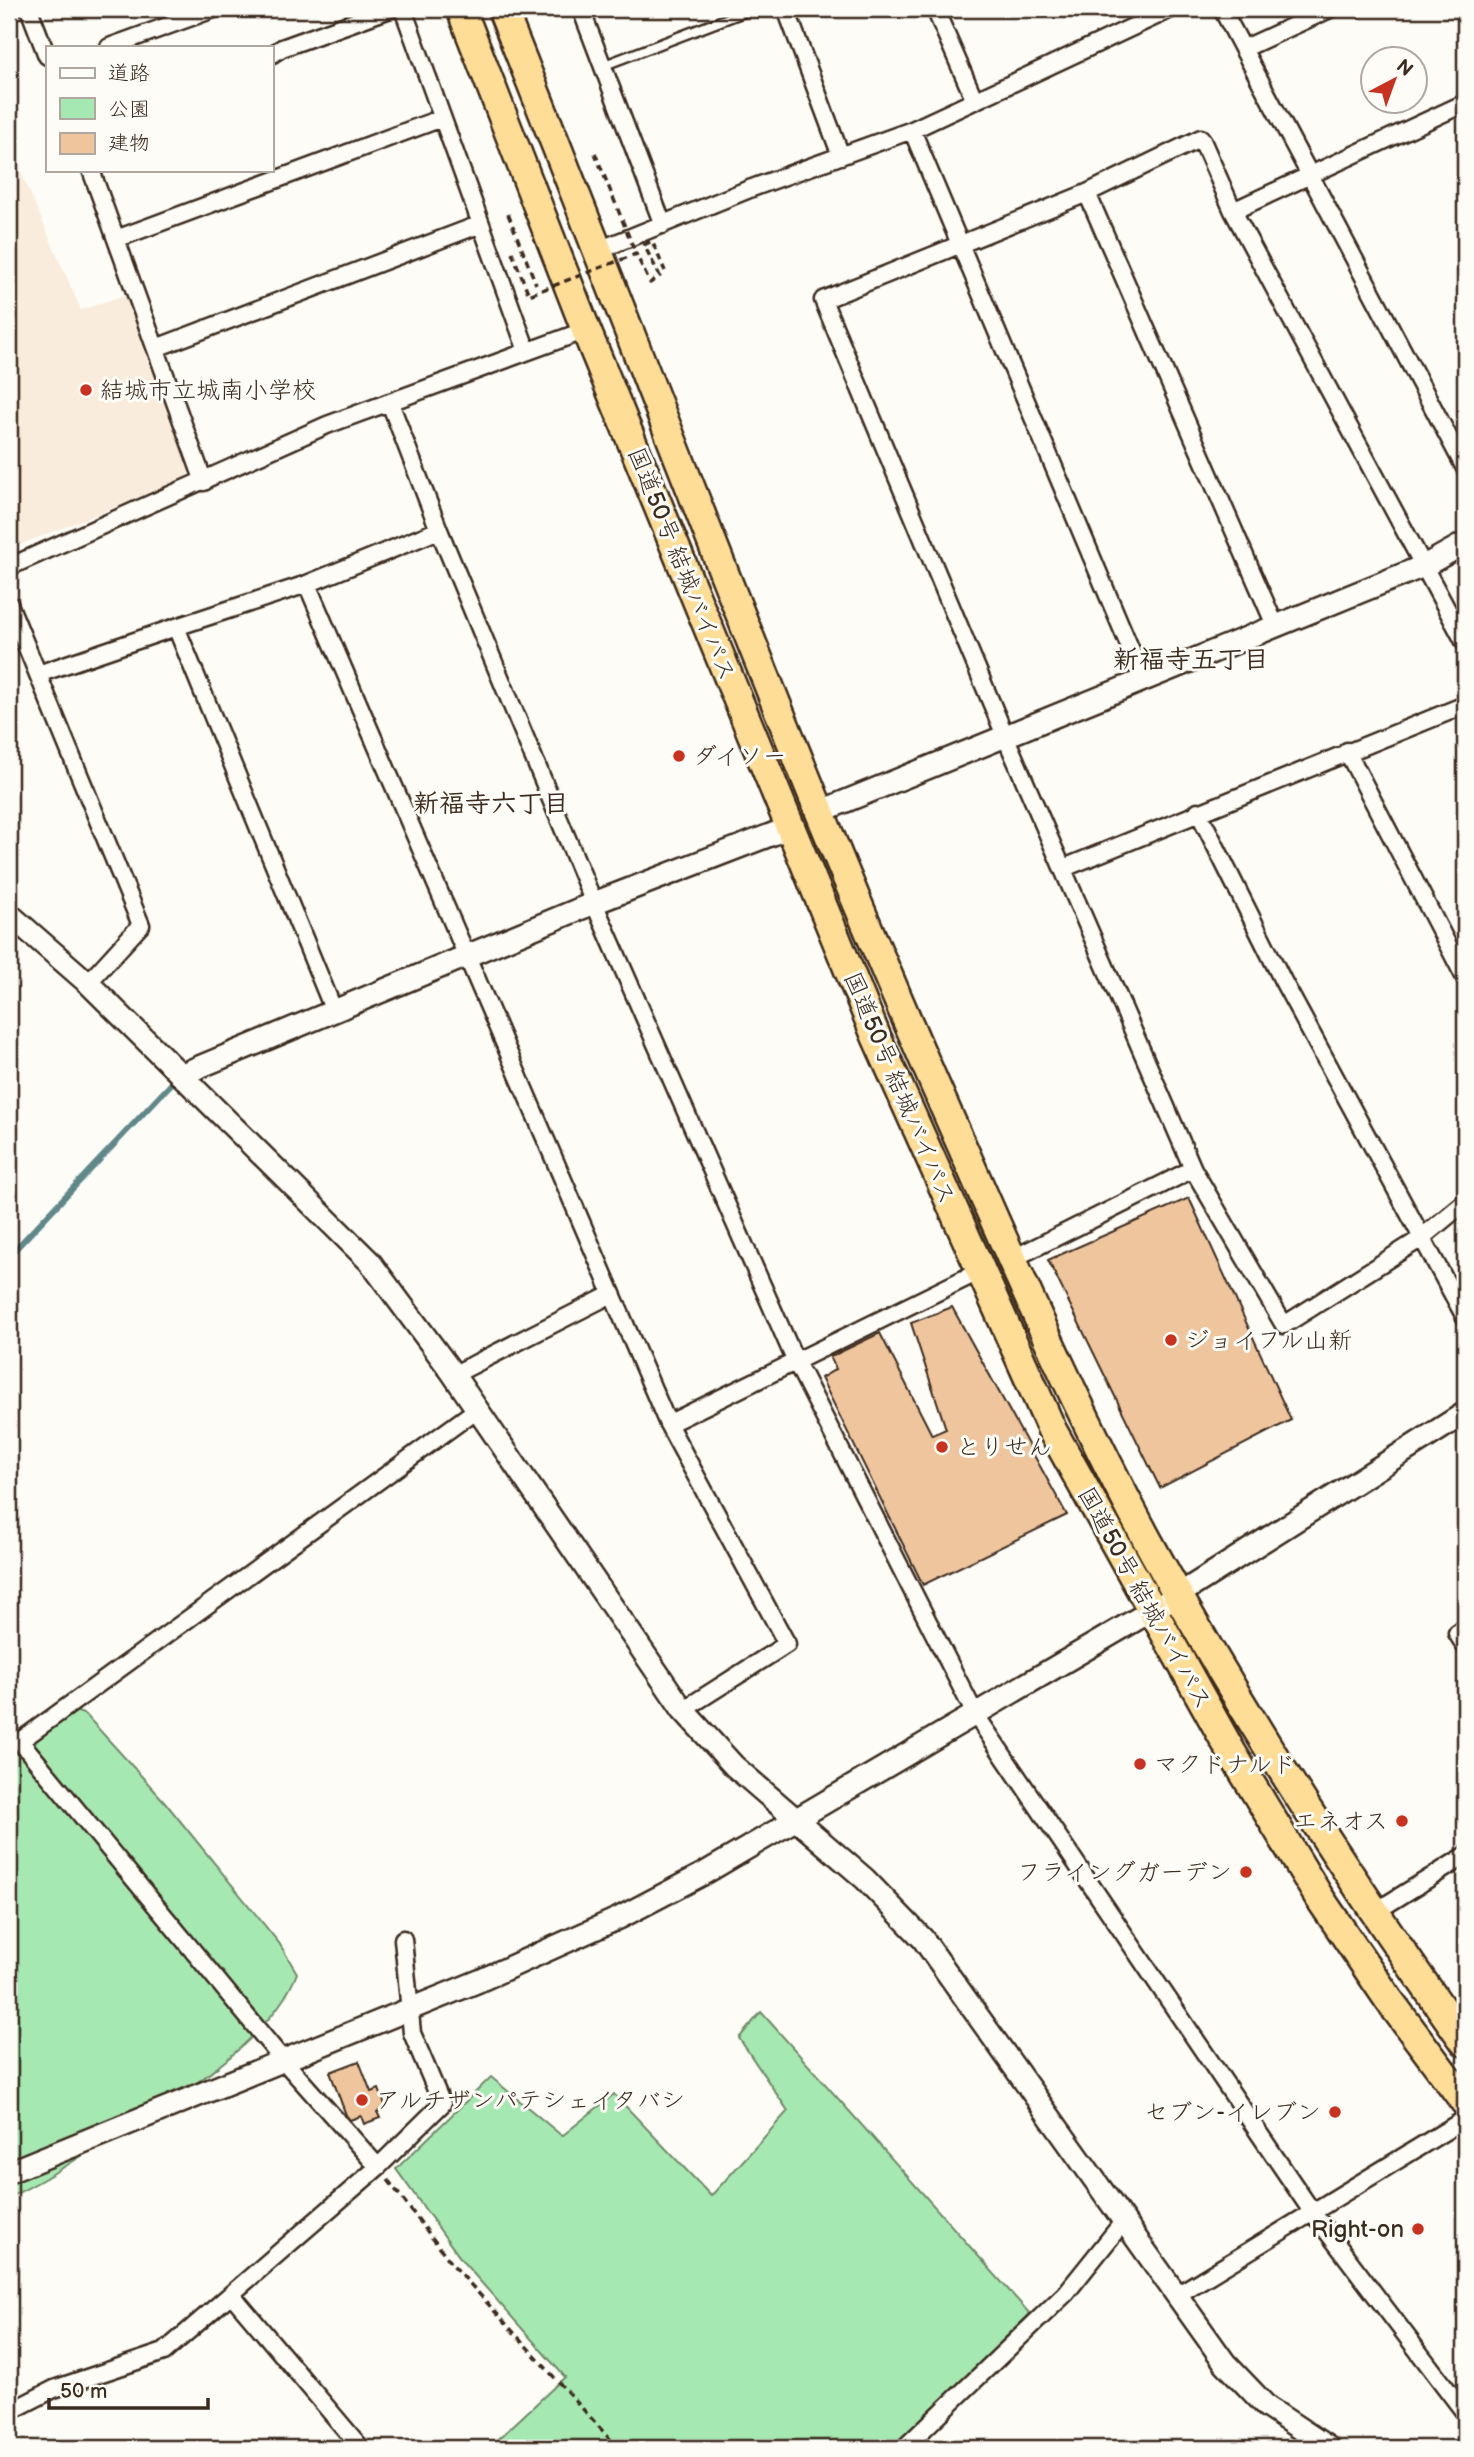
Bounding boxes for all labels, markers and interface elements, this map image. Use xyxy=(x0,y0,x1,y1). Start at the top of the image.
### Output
legend xyxy=(46,46,273,172)
north arrow xyxy=(1358,46,1428,116)
text: N xyxy=(1391,55,1417,82)
text: 道路 xyxy=(108,61,150,86)
text: 公園 xyxy=(108,97,150,122)
text: 建物 xyxy=(108,131,150,156)
place label: 結城市立城南小学校 xyxy=(100,376,316,405)
marker: 結城市立城南小学校 xyxy=(78,382,94,398)
street label: 国道50号 結城バイパス xyxy=(621,443,742,685)
district label: 新福寺五丁目 xyxy=(1113,645,1269,676)
place label: ダイソー xyxy=(693,742,787,771)
marker: ダイソー xyxy=(671,748,687,764)
district label: 新福寺六丁目 xyxy=(413,789,569,820)
street label: 国道50号 結城バイパス xyxy=(837,968,962,1209)
place label: ジョイフル山新 xyxy=(1185,1326,1352,1355)
marker: ジョイフル山新 xyxy=(1163,1332,1179,1348)
place label: とりせん xyxy=(956,1433,1052,1462)
marker: とりせん xyxy=(934,1439,950,1455)
street label: 国道50号 結城バイパス xyxy=(1071,1482,1218,1715)
place label: マクドナルド xyxy=(1154,1750,1296,1779)
marker: マクドナルド xyxy=(1132,1756,1148,1772)
place label: エネオス xyxy=(1293,1807,1388,1836)
marker: エネオス xyxy=(1394,1813,1410,1829)
place label: フライングガーデン xyxy=(1017,1858,1232,1887)
marker: フライングガーデン xyxy=(1238,1864,1254,1880)
place label: アルチザンパテシェイタバシ xyxy=(376,2086,685,2115)
marker: アルチザンパテシェイタバシ xyxy=(354,2092,370,2108)
place label: セブン-イレブン xyxy=(1144,2098,1321,2127)
marker: セブン-イレブン xyxy=(1327,2104,1343,2120)
place label: Right-on xyxy=(1311,2215,1404,2244)
marker: Right-on xyxy=(1410,2221,1426,2237)
scale bar xyxy=(49,2366,208,2410)
text: 50 m xyxy=(60,2379,107,2404)

